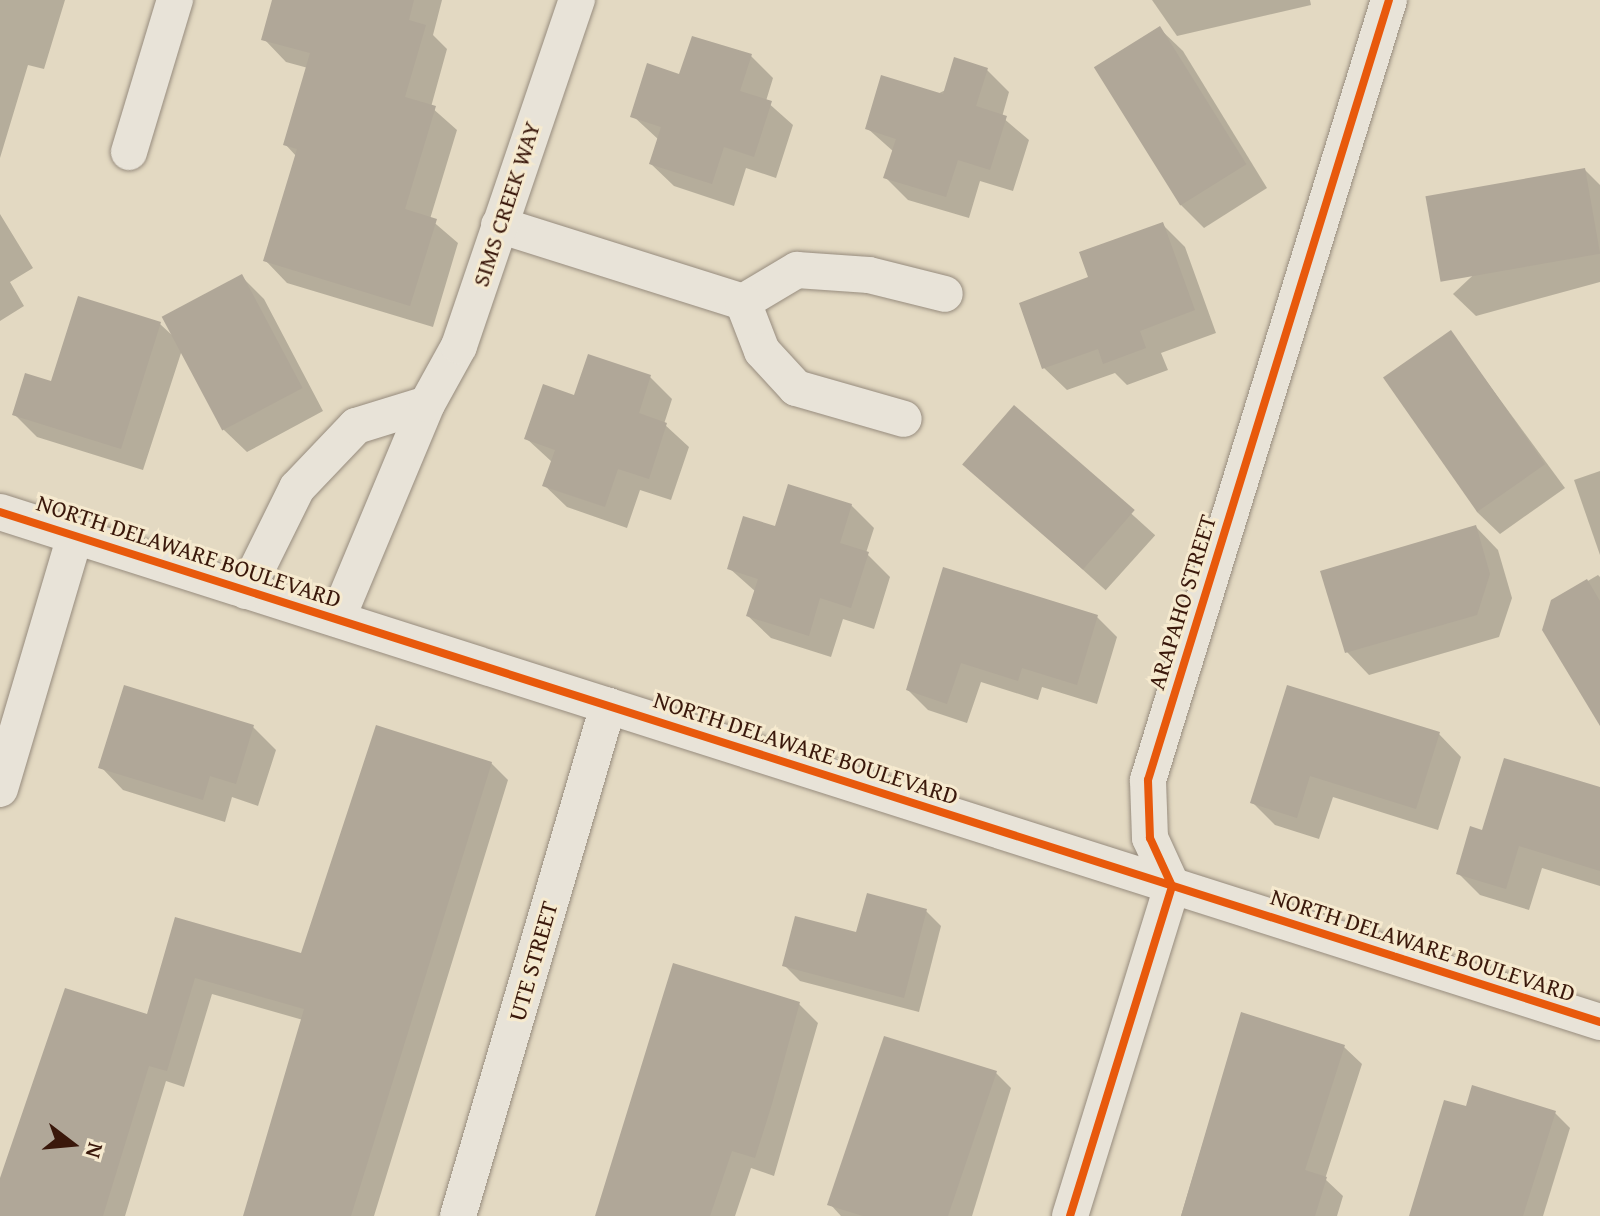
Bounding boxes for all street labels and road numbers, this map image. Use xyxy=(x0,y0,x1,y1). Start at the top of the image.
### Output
street label: SIMS CREEK WAY xyxy=(466,118,546,290)
street label: NORTH DELAWARE BOULEVARD xyxy=(33,488,345,614)
street label: ARAPAHO STREET xyxy=(1142,511,1222,693)
street label: NORTH DELAWARE BOULEVARD xyxy=(650,685,962,811)
street label: NORTH DELAWARE BOULEVARD xyxy=(1267,882,1579,1008)
street label: UTE STREET xyxy=(502,898,564,1024)

